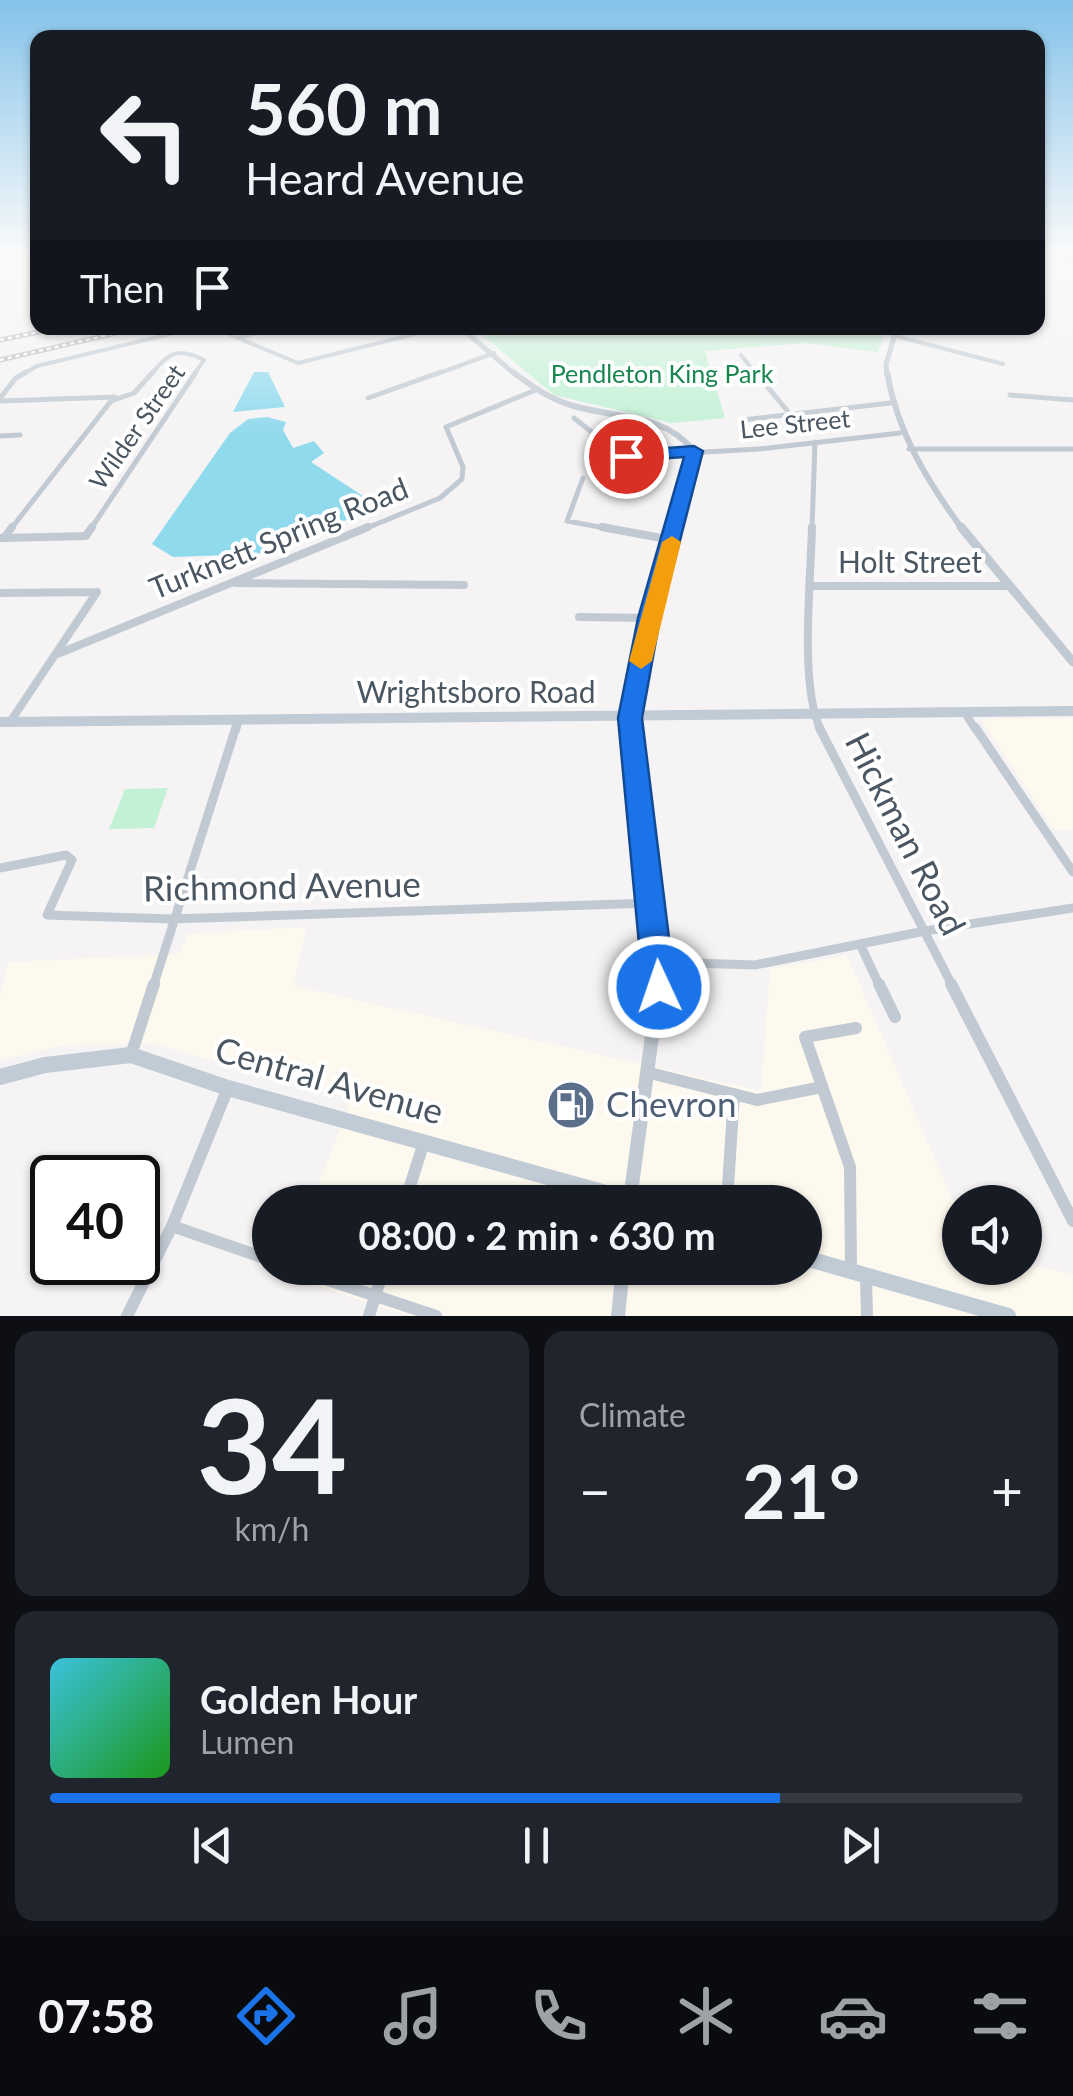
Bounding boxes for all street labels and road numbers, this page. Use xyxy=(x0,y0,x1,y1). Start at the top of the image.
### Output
street label: Wilder Street xyxy=(82,358,190,495)
street label: Lee Street xyxy=(738,402,851,444)
street label: Turknett Spring Road xyxy=(144,469,413,605)
street label: Holt Street xyxy=(838,543,982,579)
street label: Wrightsboro Road xyxy=(356,673,596,709)
street label: Hickman Road xyxy=(838,725,976,941)
street label: Richmond Avenue xyxy=(143,862,421,908)
street label: Central Avenue xyxy=(211,1026,448,1132)

